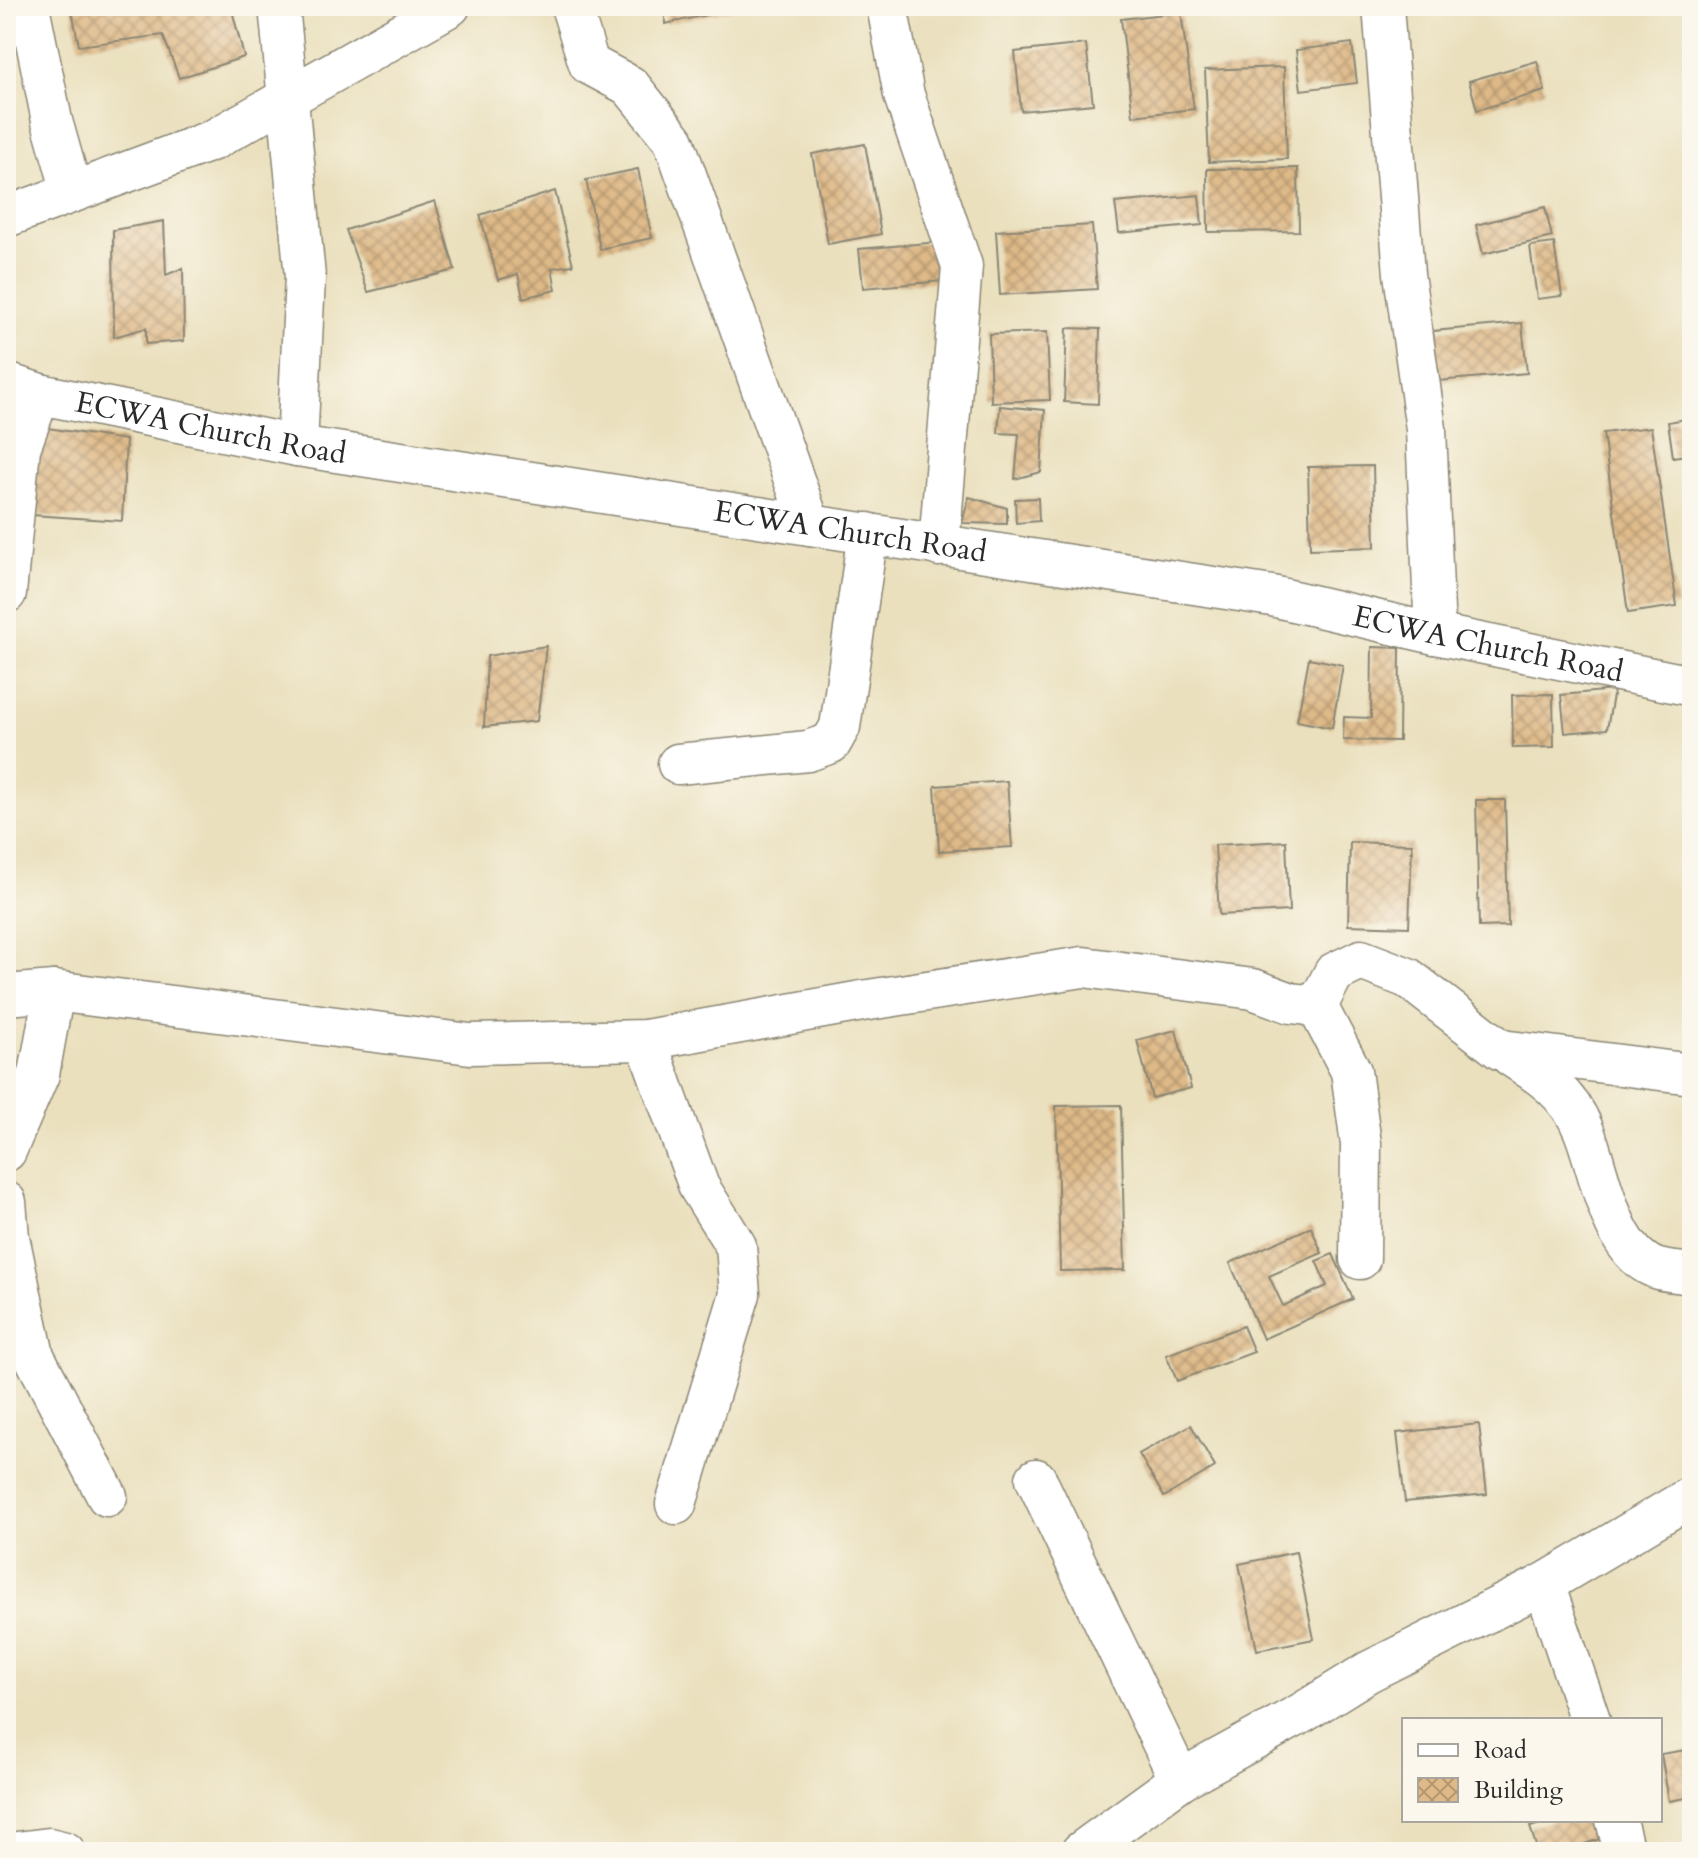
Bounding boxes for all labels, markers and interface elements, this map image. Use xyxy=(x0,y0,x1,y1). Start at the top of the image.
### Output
street label: ECWA Church Road xyxy=(72,382,349,474)
street label: ECWA Church Road xyxy=(711,490,990,573)
street label: ECWA Church Road xyxy=(1349,596,1627,693)
legend xyxy=(1402,1718,1662,1822)
text: Road xyxy=(1474,1734,1527,1767)
text: Building xyxy=(1474,1774,1564,1807)

